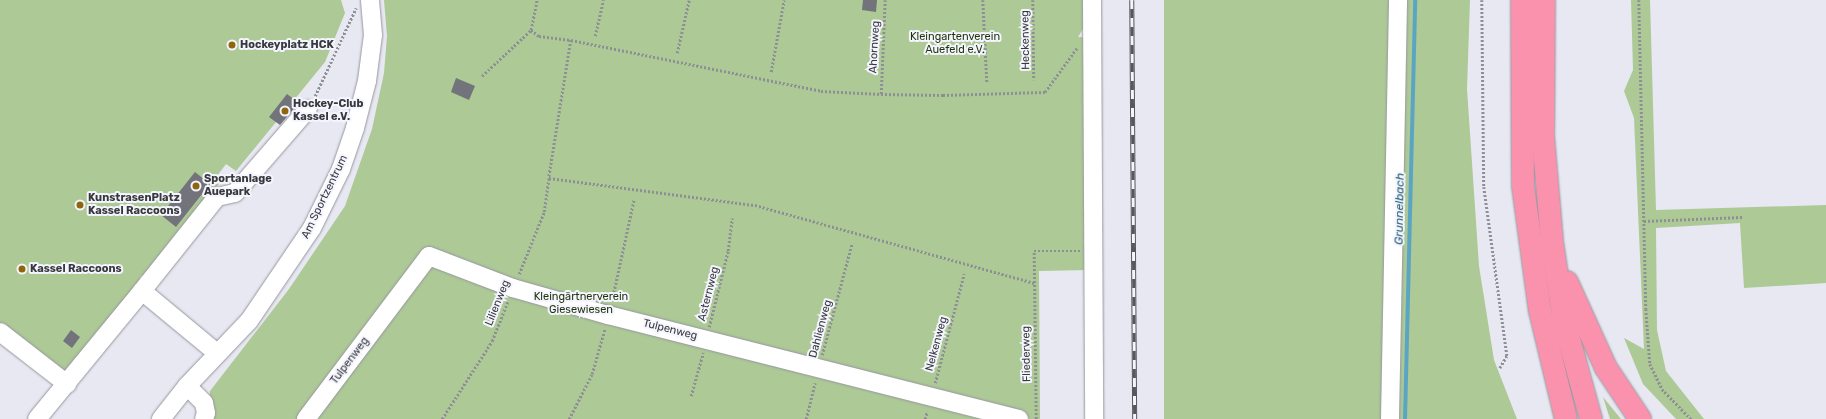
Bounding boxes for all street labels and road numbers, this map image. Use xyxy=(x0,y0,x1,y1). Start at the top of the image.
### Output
street label: Heckenweg xyxy=(1019,10,1033,70)
street label: Ahornweg xyxy=(867,20,883,74)
street label: Am Sportzentrum xyxy=(299,153,351,241)
street label: Asternweg xyxy=(696,265,722,323)
street label: Lilienweg xyxy=(483,278,513,328)
street label: Dahlienweg xyxy=(807,298,835,360)
street label: Nelkenweg xyxy=(923,315,951,373)
street label: Tulpenweg xyxy=(641,317,699,343)
street label: Fliederweg xyxy=(1020,326,1034,382)
street label: Tulpenweg xyxy=(328,335,372,387)

